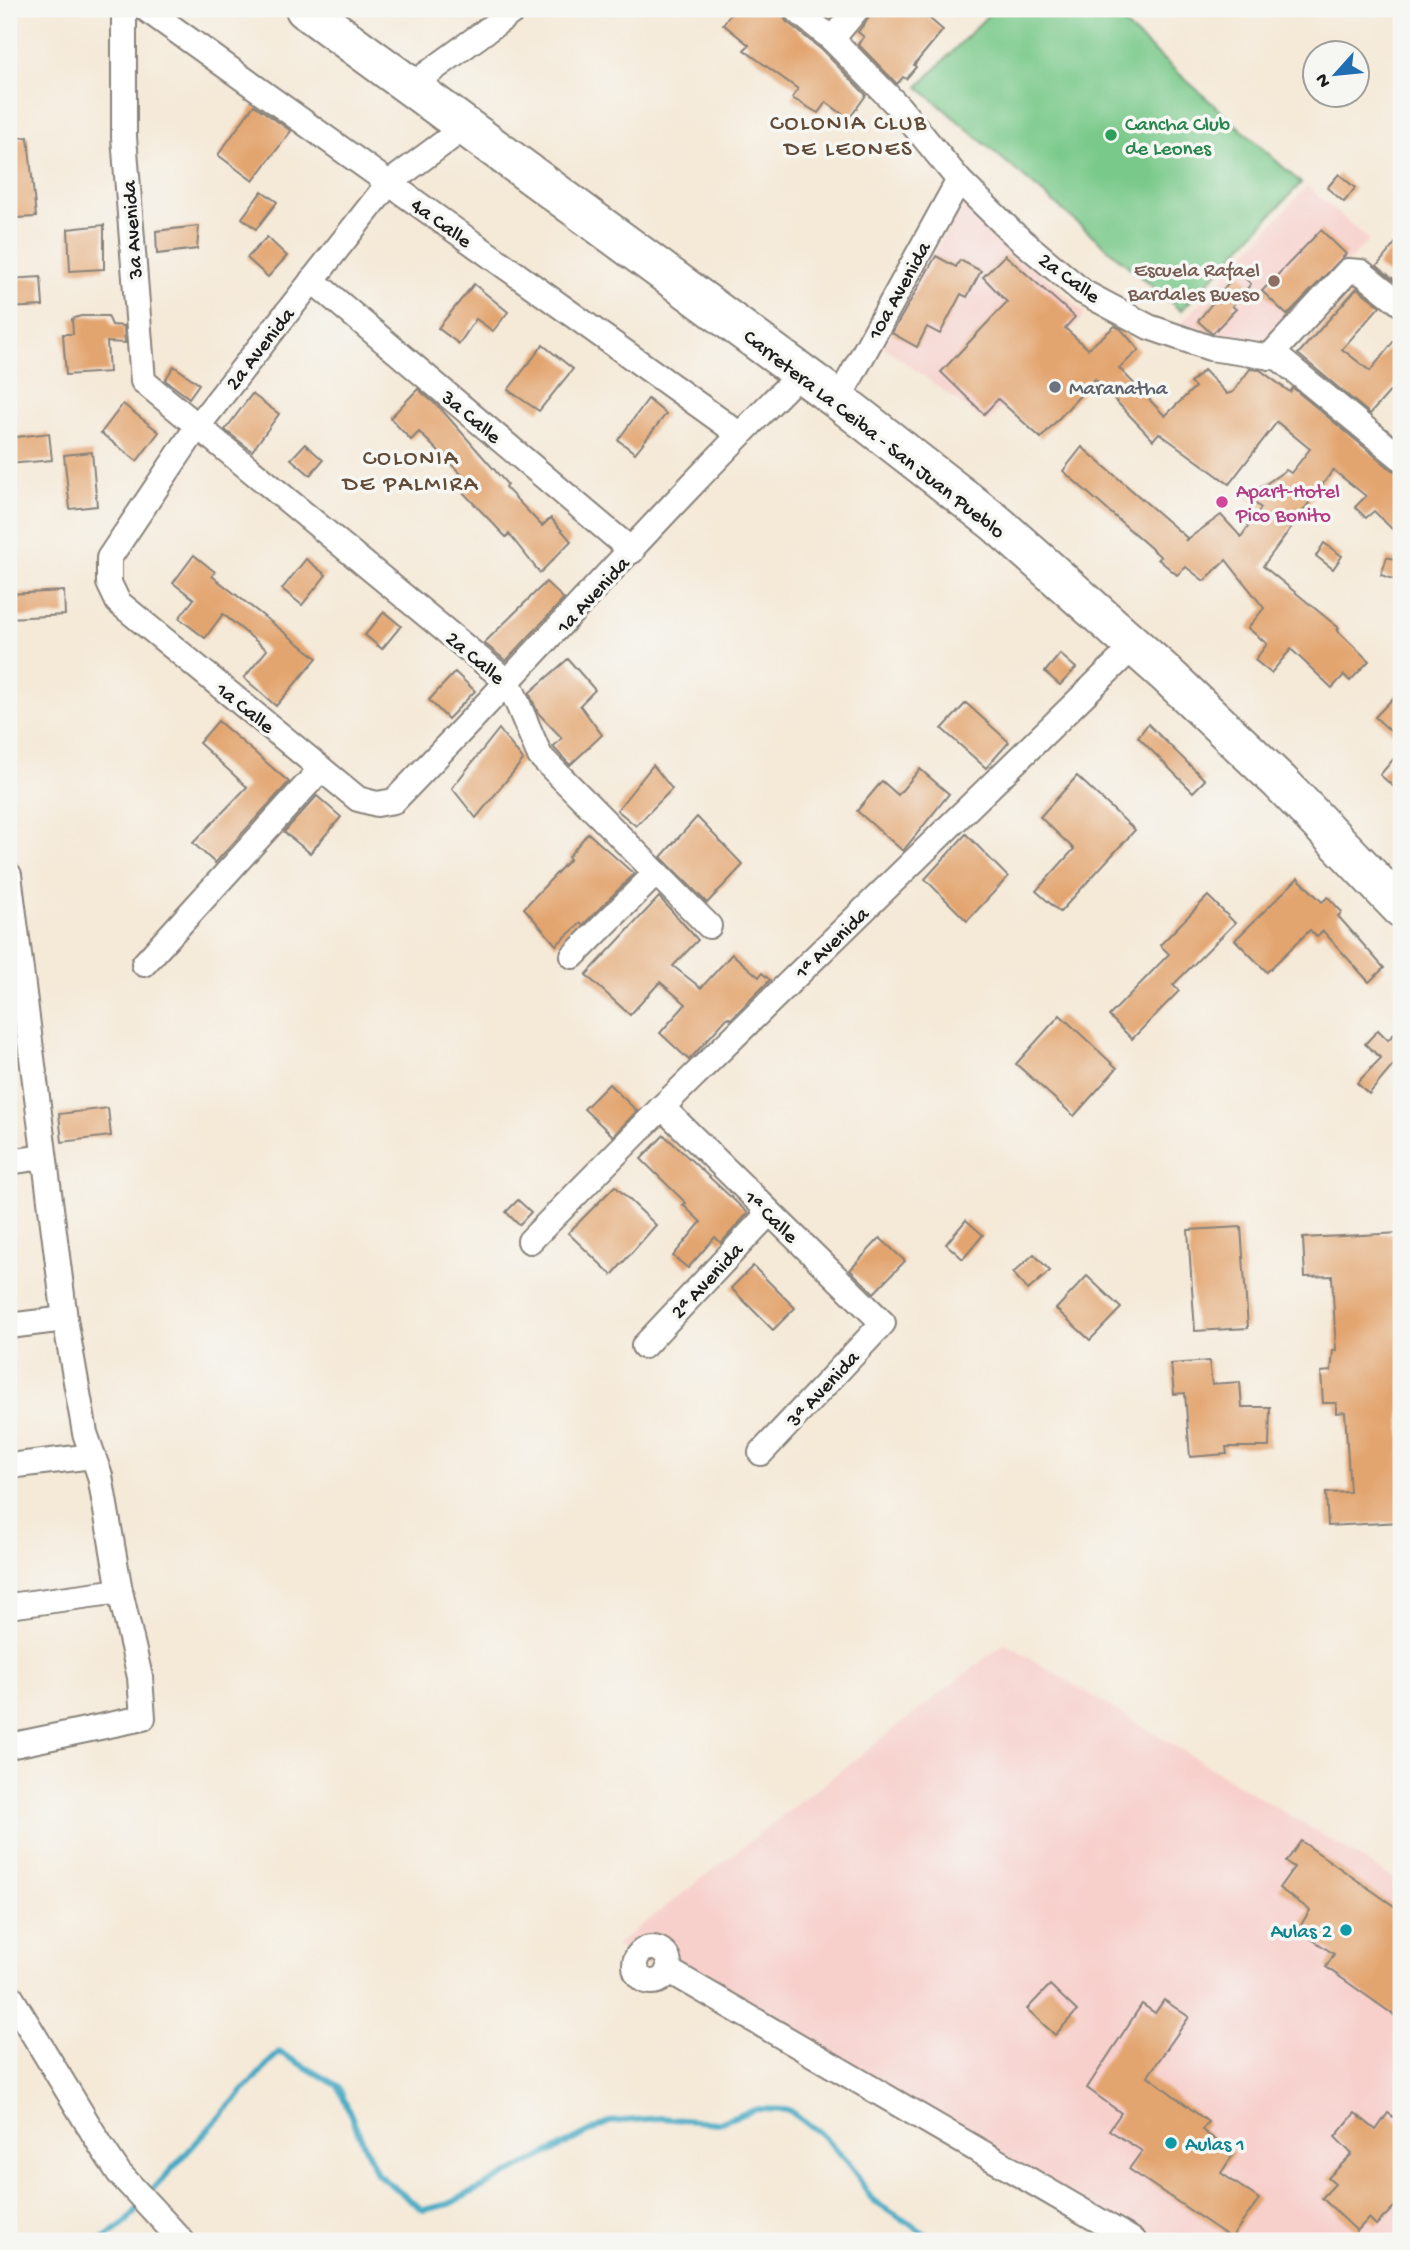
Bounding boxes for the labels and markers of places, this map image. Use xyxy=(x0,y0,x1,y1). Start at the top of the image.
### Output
place label: Cancha Club de Leones xyxy=(1125,114,1230,163)
marker: Cancha Club de Leones xyxy=(1103,127,1119,143)
place label: Escuela Rafael Bardales Bueso xyxy=(1127,260,1260,309)
marker: Escuela Rafael Bardales Bueso xyxy=(1266,273,1282,289)
place label: Maranatha xyxy=(1069,378,1169,403)
marker: Maranatha xyxy=(1047,379,1063,395)
place label: Apart-Hotel Pico Bonito xyxy=(1235,481,1340,530)
marker: Apart-Hotel Pico Bonito xyxy=(1214,494,1230,510)
place label: Aulas 2 xyxy=(1270,1921,1332,1946)
marker: Aulas 2 xyxy=(1338,1922,1354,1938)
place label: Aulas 1 xyxy=(1185,2134,1245,2159)
marker: Aulas 1 xyxy=(1163,2135,1179,2151)

